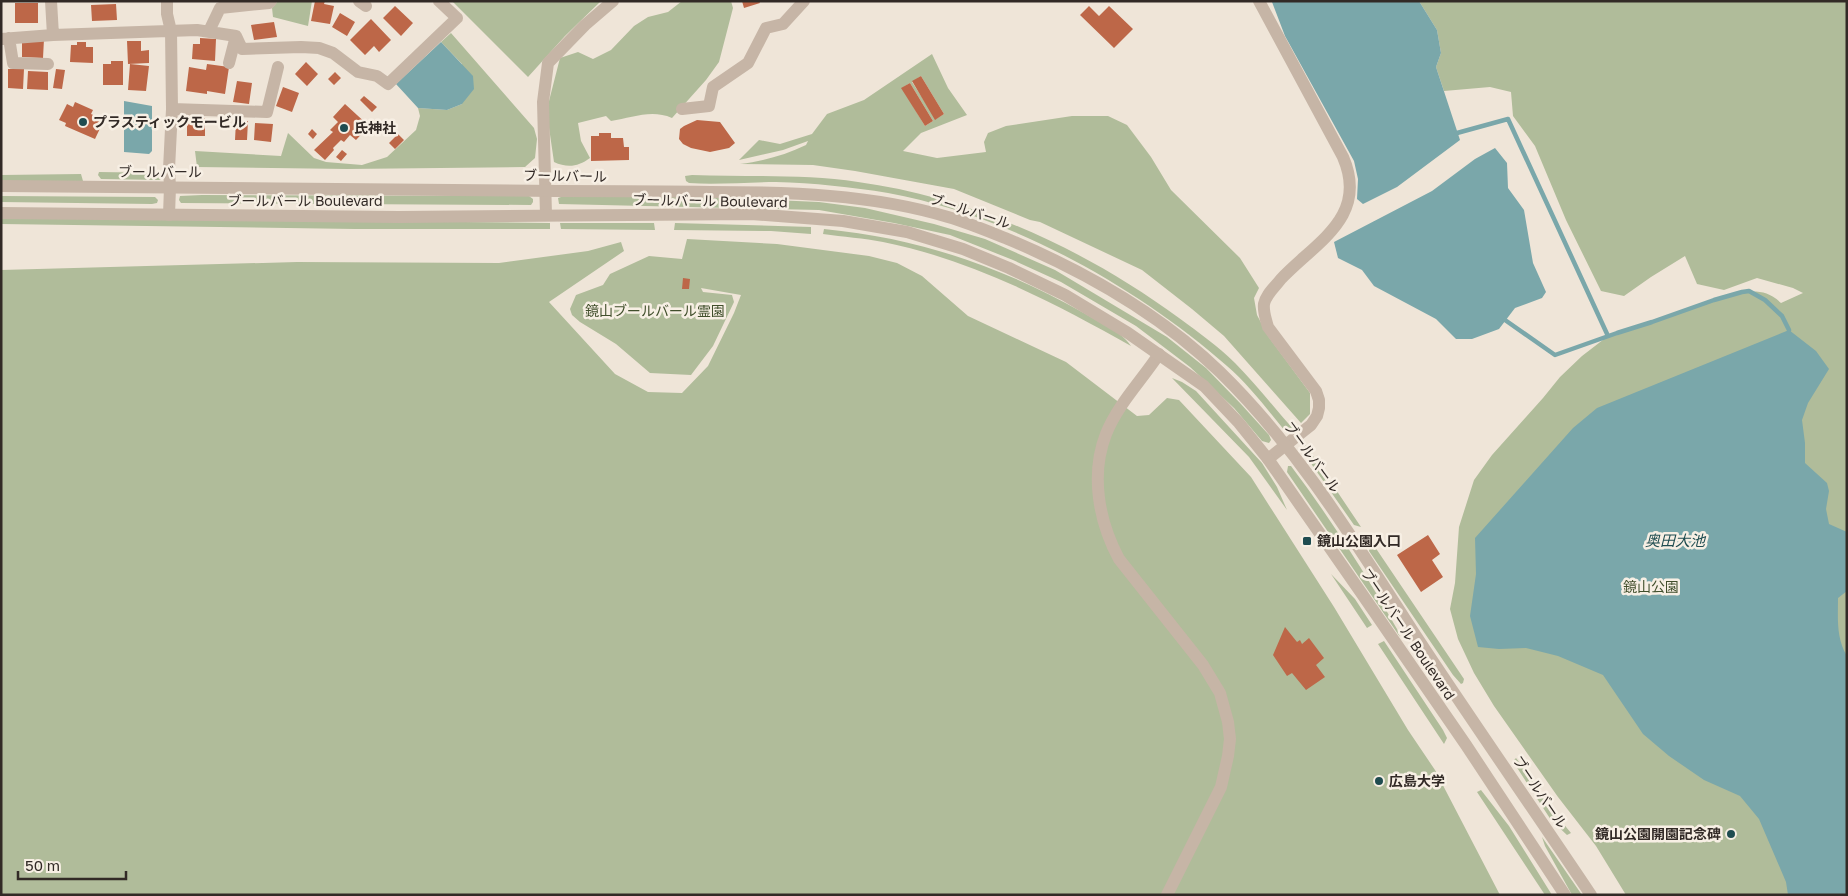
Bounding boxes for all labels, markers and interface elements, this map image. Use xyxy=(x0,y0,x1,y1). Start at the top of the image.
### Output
place label: プラスティックモービル xyxy=(93,113,246,130)
marker: プラスティックモービル xyxy=(77,116,89,128)
place label: 氏神社 xyxy=(354,119,396,136)
marker: 氏神社 xyxy=(338,122,350,134)
street label: ブールバール xyxy=(118,163,202,180)
street label: ブールバール xyxy=(523,166,607,185)
street label: ブールバール xyxy=(928,189,1013,232)
street label: ブールバール Boulevard xyxy=(632,191,788,210)
street label: ブールバール Boulevard xyxy=(227,192,383,209)
park label: 鏡山ブールバール霊園 xyxy=(585,302,725,319)
street label: ブールバール xyxy=(1281,418,1344,496)
water label: 奥田大池 xyxy=(1645,531,1707,549)
place label: 鏡山公園入口 xyxy=(1317,532,1401,549)
marker: 鏡山公園入口 xyxy=(1301,535,1313,547)
street label: ブールバール Boulevard xyxy=(1358,565,1459,703)
park label: 鏡山公園 xyxy=(1623,578,1679,595)
street label: ブールバール xyxy=(1510,752,1571,831)
place label: 広島大学 xyxy=(1389,772,1445,789)
marker: 広島大学 xyxy=(1373,775,1385,787)
place label: 鏡山公園開園記念碑 xyxy=(1595,825,1721,842)
marker: 鏡山公園開園記念碑 xyxy=(1725,828,1737,840)
scale bar xyxy=(18,848,125,880)
text: 50 m xyxy=(25,856,60,874)

